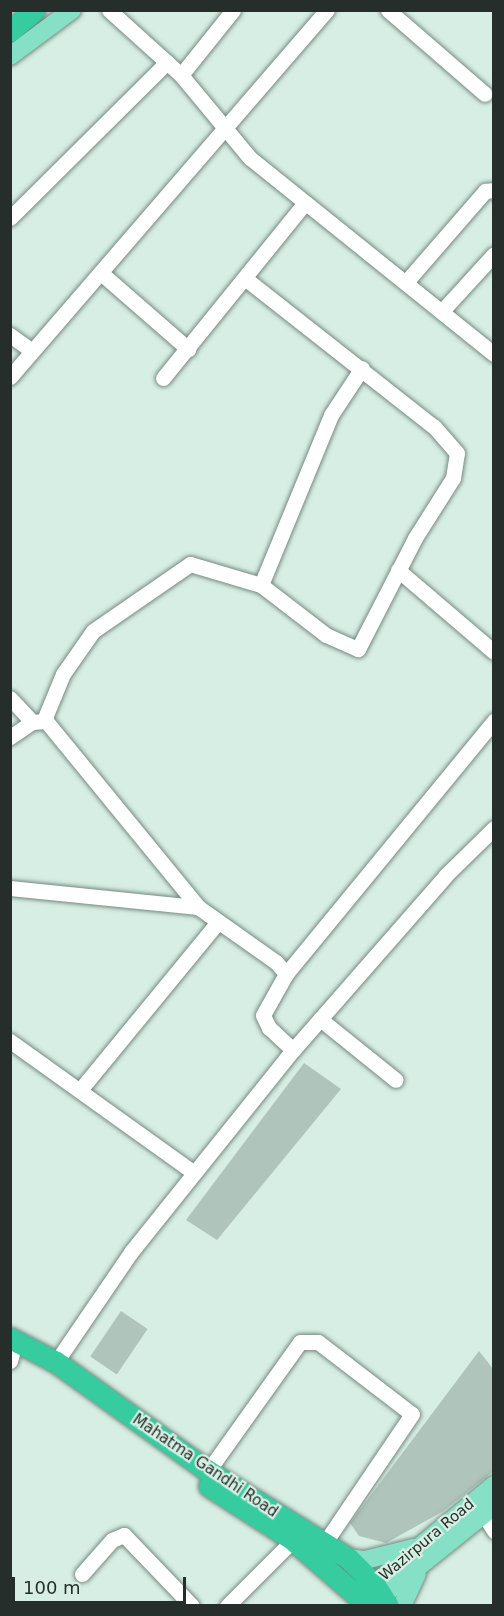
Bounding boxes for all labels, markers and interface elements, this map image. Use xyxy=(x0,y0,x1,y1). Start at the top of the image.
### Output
street label: Mahatma Gandhi Road xyxy=(129,1411,281,1521)
street label: Wazirpura Road xyxy=(376,1495,478,1585)
scale bar xyxy=(15,1565,189,1603)
text: 100 m xyxy=(23,1577,81,1598)

